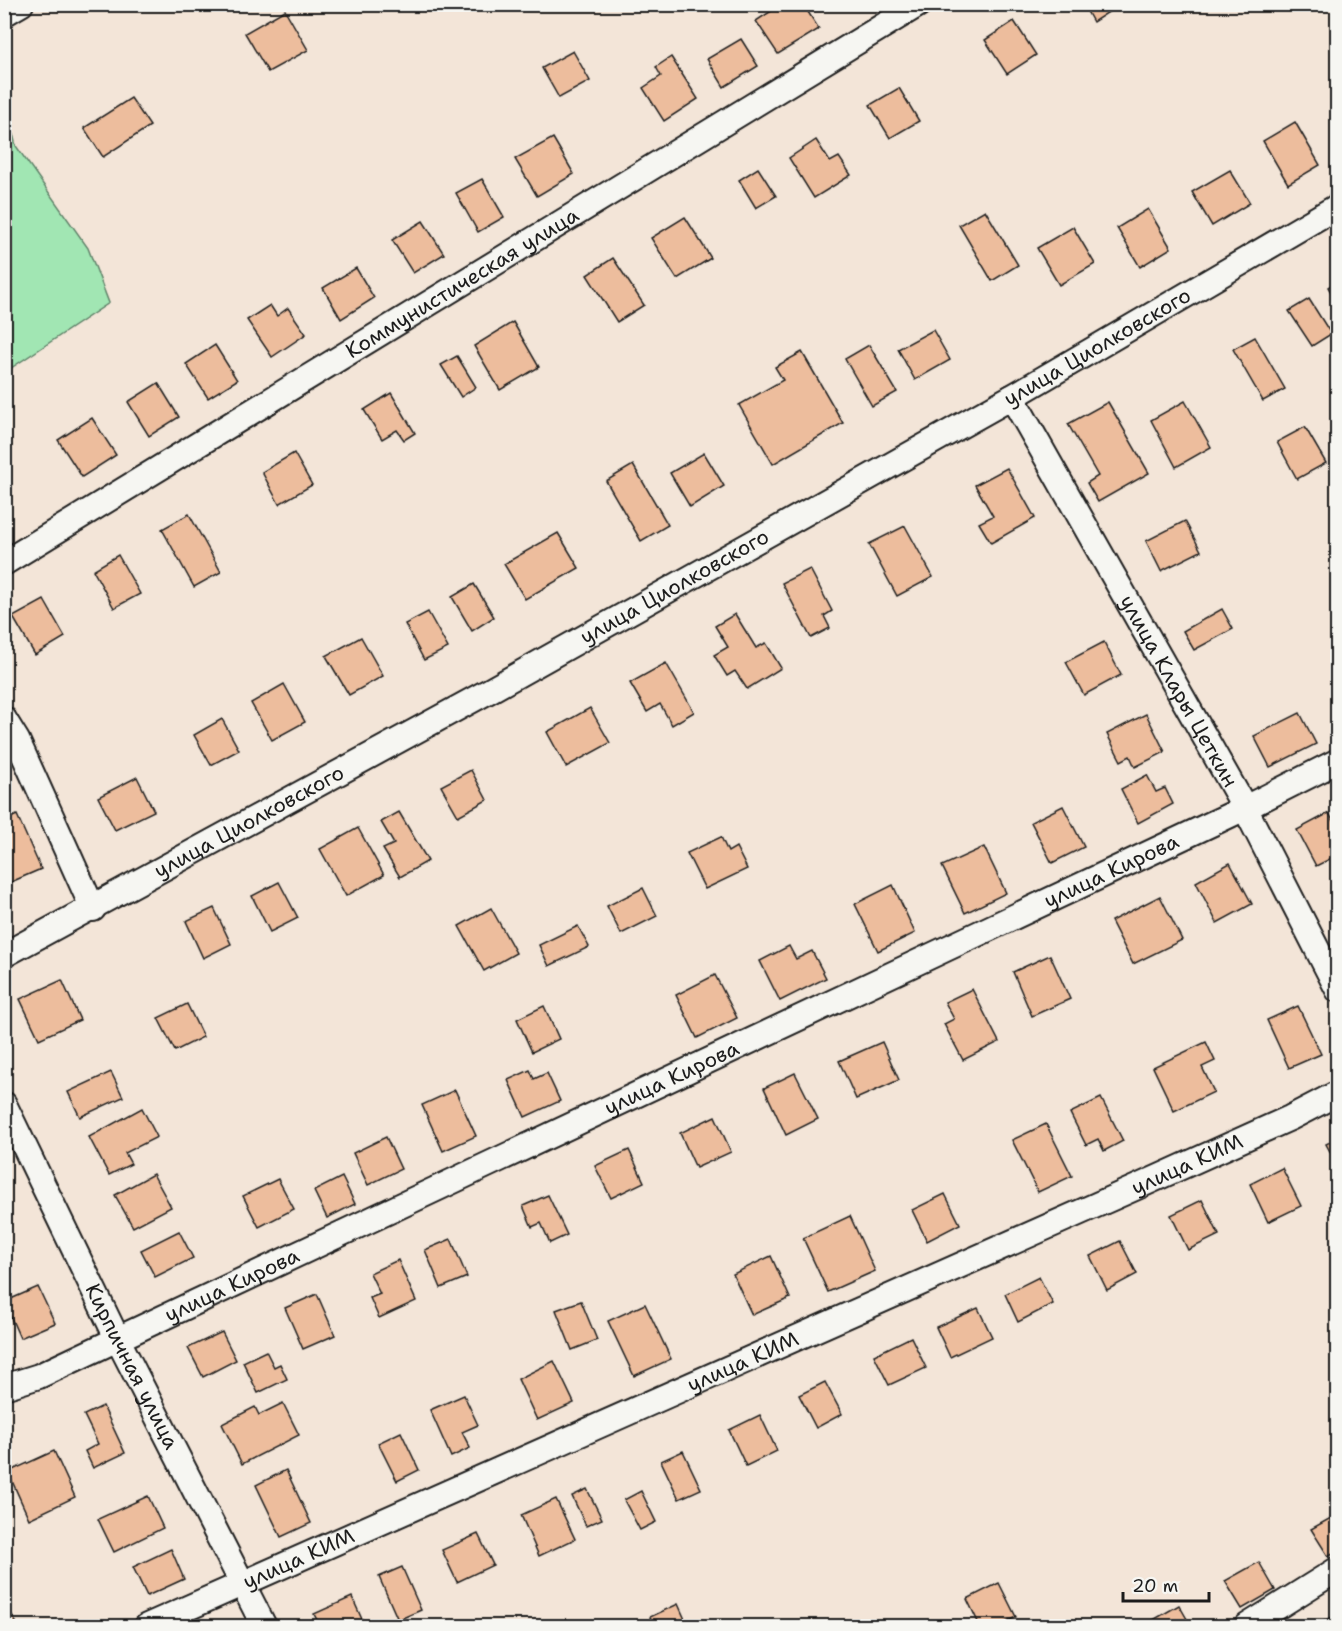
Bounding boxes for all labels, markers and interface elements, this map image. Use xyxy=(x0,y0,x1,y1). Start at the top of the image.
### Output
street label: Коммунистическая улица xyxy=(340,201,584,365)
street label: улица Циолковского xyxy=(999,281,1196,413)
street label: улица Циолковского xyxy=(575,522,774,651)
street label: улица Клары Цеткин xyxy=(1113,590,1244,792)
street label: улица Циолковского xyxy=(149,759,349,885)
street label: улица Кирова xyxy=(1039,827,1183,915)
street label: улица Кирова xyxy=(600,1034,744,1122)
street label: улица КИМ xyxy=(1127,1127,1247,1202)
street label: улица Кирова xyxy=(160,1241,304,1329)
street label: Кирпичная улица xyxy=(79,1279,185,1454)
street label: улица КИМ xyxy=(683,1325,803,1399)
street label: улица КИМ xyxy=(238,1522,359,1596)
scale bar xyxy=(1123,1565,1208,1603)
text: 20 m xyxy=(1132,1574,1178,1598)

